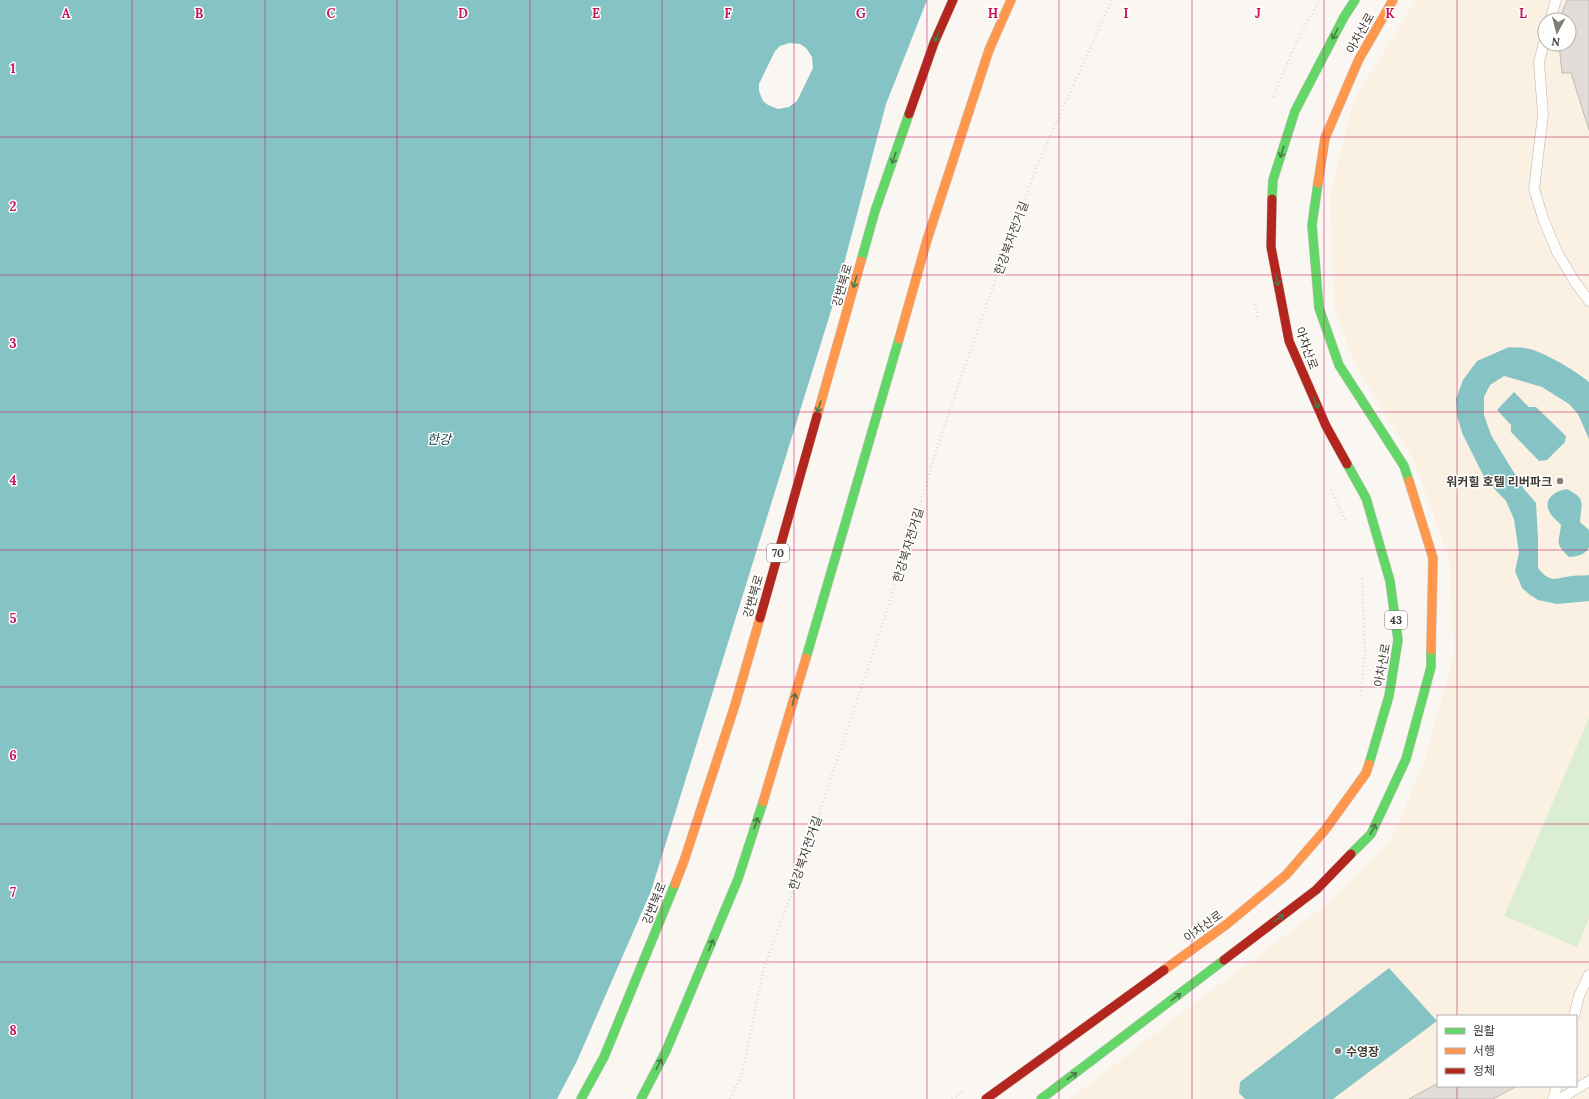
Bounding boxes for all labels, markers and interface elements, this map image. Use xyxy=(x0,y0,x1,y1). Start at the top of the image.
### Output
text: A xyxy=(62,5,71,22)
text: B xyxy=(195,5,204,22)
text: C xyxy=(327,5,336,22)
text: D xyxy=(458,5,468,22)
text: E xyxy=(592,5,600,22)
text: F xyxy=(724,5,732,22)
text: G xyxy=(856,5,866,22)
text: H xyxy=(988,5,998,22)
text: I xyxy=(1123,5,1129,22)
text: J xyxy=(1255,5,1261,22)
text: K xyxy=(1385,5,1395,22)
text: L xyxy=(1519,5,1527,22)
street label: 아차산로 xyxy=(1343,10,1377,56)
north arrow xyxy=(1537,12,1577,52)
one-way arrow xyxy=(1331,28,1339,40)
one-way arrow xyxy=(933,29,941,41)
text: N xyxy=(1550,34,1561,49)
text: 1 xyxy=(10,60,16,77)
one-way arrow xyxy=(1278,145,1285,158)
one-way arrow xyxy=(889,152,897,164)
text: 2 xyxy=(10,198,17,215)
street label: 한강북자전거길 xyxy=(991,199,1031,277)
street label: 강변북로 xyxy=(829,262,855,308)
one-way arrow xyxy=(1274,273,1282,286)
one-way arrow xyxy=(851,275,858,288)
street label: 아차산로 xyxy=(1292,325,1322,371)
text: 3 xyxy=(9,335,17,352)
one-way arrow xyxy=(1313,397,1320,409)
one-way arrow xyxy=(815,400,822,413)
water label: 한강 xyxy=(427,431,453,448)
text: 4 xyxy=(9,472,17,489)
place label: 워커힐 호텔 리버파크 xyxy=(1446,474,1552,489)
marker: 워커힐 호텔 리버파크 xyxy=(1555,476,1565,486)
street label: 한강북자전거길 xyxy=(890,506,926,584)
road number: 70 xyxy=(767,544,789,562)
street label: 강변북로 xyxy=(740,573,766,619)
text: 5 xyxy=(9,610,17,627)
road number: 43 xyxy=(1385,611,1407,629)
street label: 아차산로 xyxy=(1371,642,1393,688)
one-way arrow xyxy=(791,693,799,706)
text: 6 xyxy=(9,747,17,764)
street label: 한강북자전거길 xyxy=(785,814,825,892)
one-way arrow xyxy=(752,817,760,829)
one-way arrow xyxy=(1370,823,1377,835)
street label: 강변북로 xyxy=(639,880,669,926)
text: 7 xyxy=(10,884,16,901)
street label: 아차산로 xyxy=(1181,907,1225,945)
one-way arrow xyxy=(1273,914,1284,922)
one-way arrow xyxy=(707,939,715,951)
one-way arrow xyxy=(1170,993,1181,1001)
legend xyxy=(1437,1015,1577,1087)
text: 8 xyxy=(9,1022,17,1039)
text: 원활 xyxy=(1473,1023,1495,1038)
text: 서행 xyxy=(1473,1043,1495,1058)
place label: 수영장 xyxy=(1346,1044,1379,1059)
marker: 수영장 xyxy=(1333,1046,1343,1056)
one-way arrow xyxy=(656,1059,664,1071)
text: 정체 xyxy=(1473,1063,1495,1078)
one-way arrow xyxy=(1066,1071,1077,1080)

